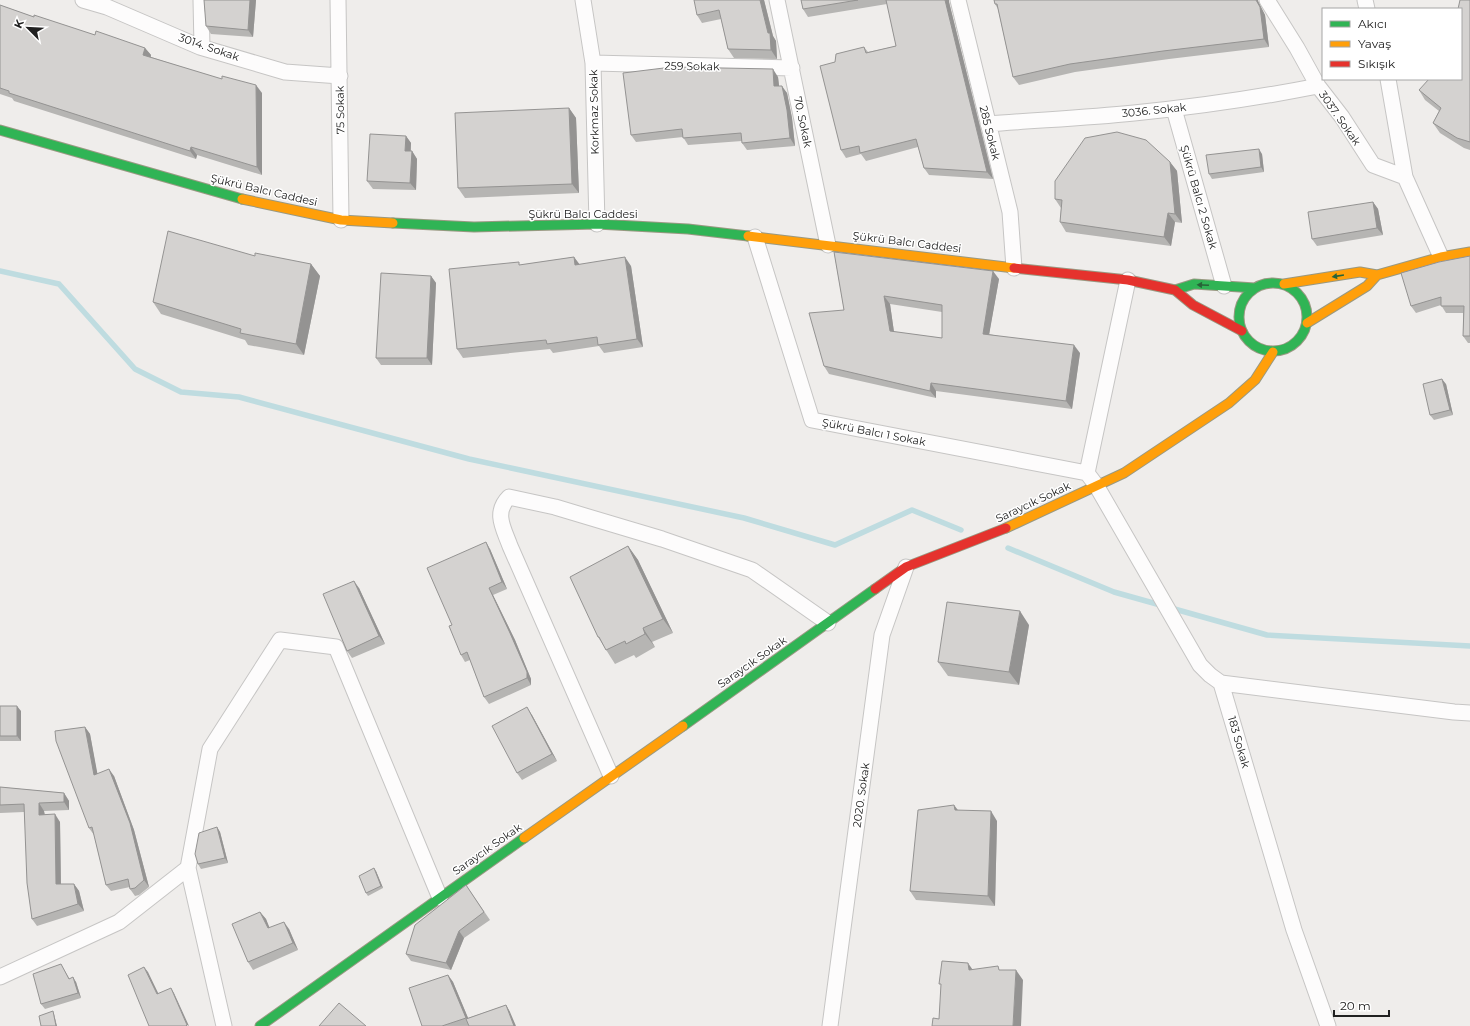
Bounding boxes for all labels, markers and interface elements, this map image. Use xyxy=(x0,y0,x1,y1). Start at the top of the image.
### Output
north arrow xyxy=(8,8,48,48)
legend xyxy=(1322,8,1462,80)
text: Akıcı xyxy=(1358,16,1387,31)
text: K xyxy=(11,17,27,30)
street label: 3014. Sokak xyxy=(177,30,242,64)
text: Yavaş xyxy=(1358,36,1391,51)
text: Sıkışık xyxy=(1358,56,1396,71)
street label: 259 Sokak xyxy=(664,59,720,73)
street label: Korkmaz Sokak xyxy=(586,69,602,155)
street label: 75 Sokak xyxy=(333,85,347,134)
street label: 3037. Sokak xyxy=(1316,88,1364,148)
street label: 70. Sokak xyxy=(791,95,815,149)
street label: 3036. Sokak xyxy=(1121,100,1187,120)
street label: 285 Sokak xyxy=(976,104,1004,162)
street label: Şükrü Balcı 2 Sokak xyxy=(1177,143,1221,251)
street label: Şükrü Balcı Caddesi xyxy=(209,171,319,209)
street label: Şükrü Balcı Caddesi xyxy=(528,207,638,221)
street label: Şükrü Balcı Caddesi xyxy=(852,228,962,256)
one-way arrow xyxy=(1332,273,1344,279)
one-way arrow xyxy=(1197,281,1209,288)
street label: Şükrü Balcı 1 Sokak xyxy=(821,415,927,449)
street label: Saraycık Sokak xyxy=(993,478,1073,525)
street label: Saraycık Sokak xyxy=(715,633,790,691)
street label: 183 Sokak xyxy=(1225,714,1253,770)
street label: 2020. Sokak xyxy=(850,761,873,828)
street label: Saraycık Sokak xyxy=(450,820,525,878)
scale bar xyxy=(1334,992,1389,1018)
text: 20 m xyxy=(1340,998,1371,1013)

